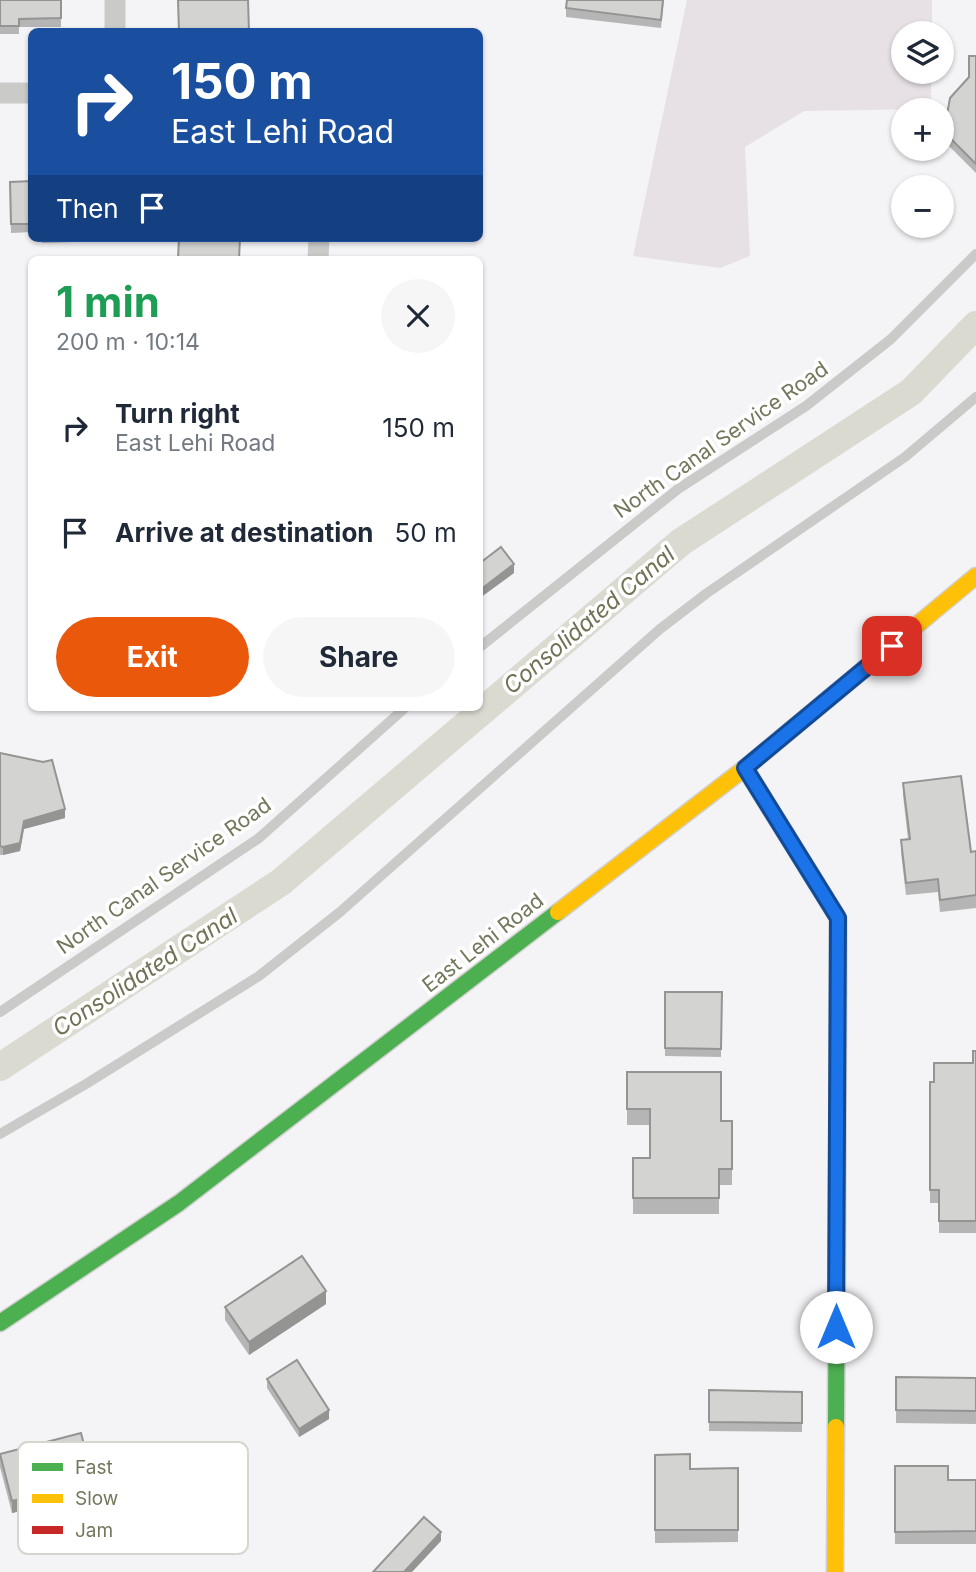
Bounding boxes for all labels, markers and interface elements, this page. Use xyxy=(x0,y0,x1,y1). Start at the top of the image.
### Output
map controls xyxy=(891,21,954,238)
button: layers xyxy=(891,21,954,84)
text: 150 m xyxy=(171,52,313,111)
icon: right xyxy=(56,56,147,147)
button: + xyxy=(891,98,954,161)
text: East Lehi Road xyxy=(171,112,394,151)
button: − xyxy=(891,175,954,238)
icon: arrive xyxy=(133,189,171,227)
text: Then xyxy=(56,193,119,224)
text: 1 min xyxy=(56,276,160,327)
button: close xyxy=(381,279,455,353)
text: 200 m · 10:14 xyxy=(56,328,200,356)
street label: North Canal Service Road xyxy=(609,356,833,523)
text: Turn right xyxy=(115,398,240,429)
icon: right xyxy=(56,409,94,447)
text: 150 m xyxy=(382,412,455,443)
text: East Lehi Road xyxy=(115,429,275,457)
icon: arrive xyxy=(56,514,94,552)
text: Arrive at destination xyxy=(115,517,374,548)
text: 50 m xyxy=(395,517,457,548)
water label: Consolidated Canal xyxy=(498,540,681,700)
pin xyxy=(862,616,922,676)
button: Exit xyxy=(56,617,249,697)
button: Share xyxy=(263,617,455,697)
icon: arrive xyxy=(873,627,911,665)
street label: North Canal Service Road xyxy=(52,792,276,959)
street label: East Lehi Road xyxy=(417,888,548,998)
water label: Consolidated Canal xyxy=(47,902,243,1042)
position arrow xyxy=(799,1290,873,1364)
legend xyxy=(18,1442,248,1554)
text: Fast xyxy=(75,1456,113,1479)
text: Slow xyxy=(75,1487,118,1510)
text: Jam xyxy=(75,1519,113,1542)

